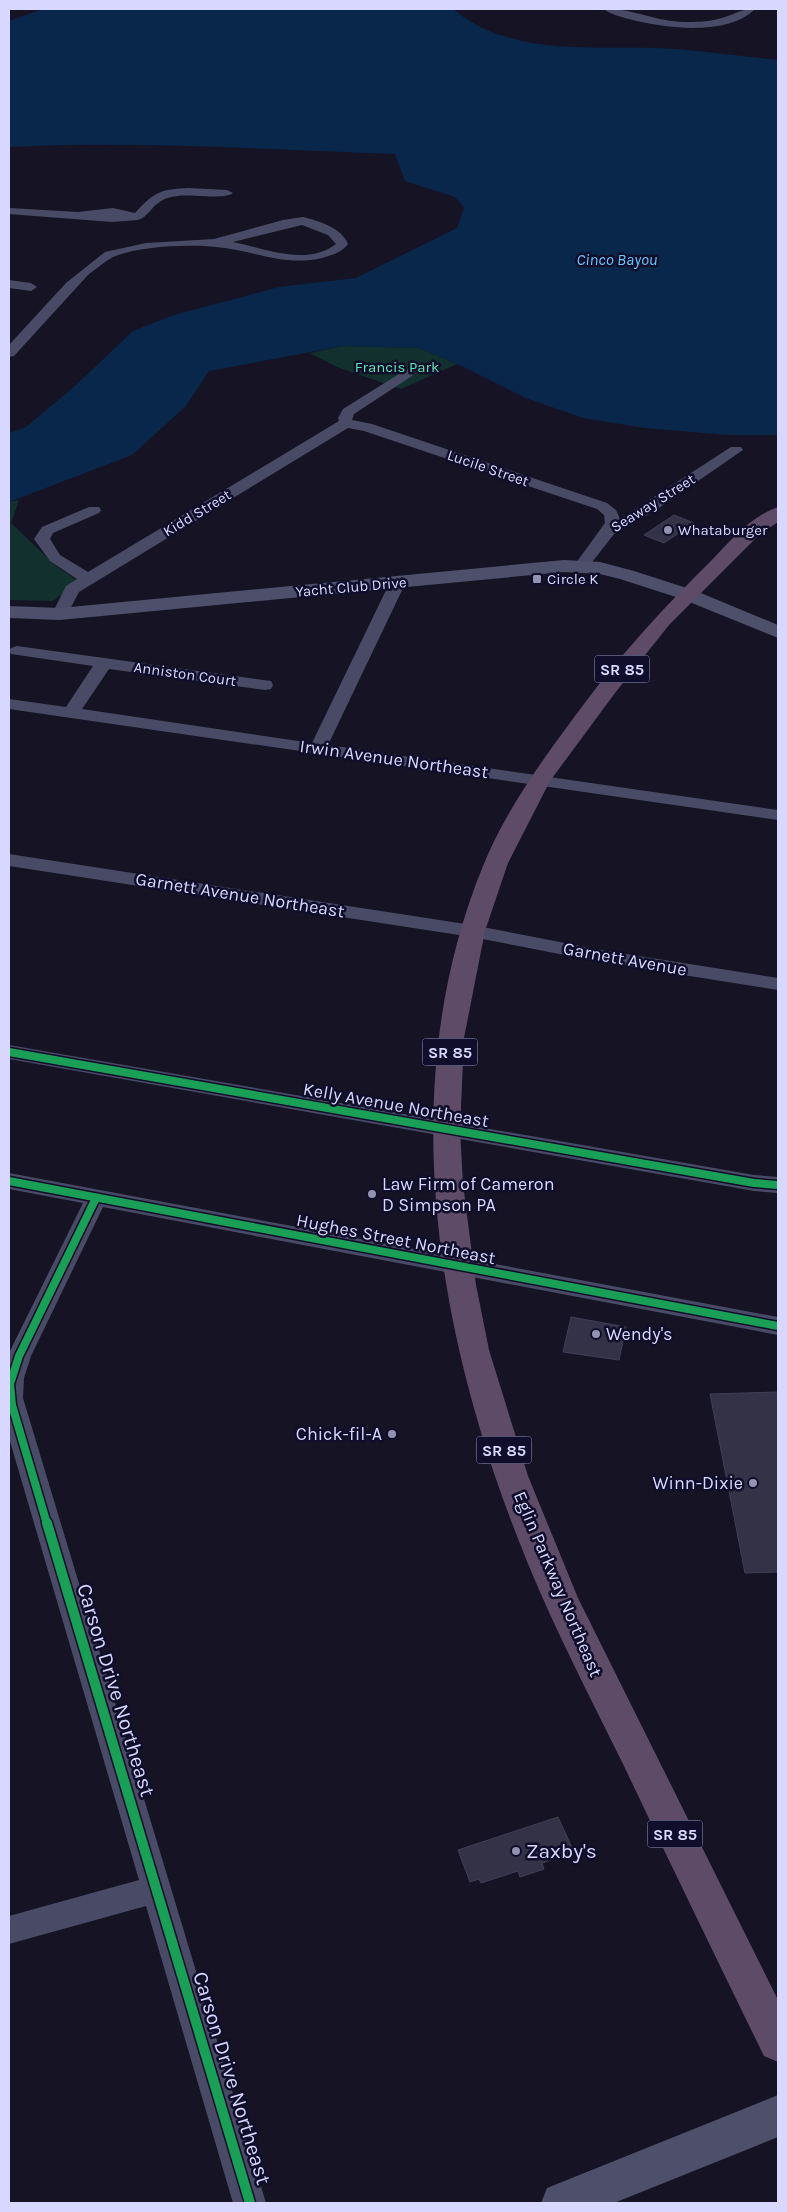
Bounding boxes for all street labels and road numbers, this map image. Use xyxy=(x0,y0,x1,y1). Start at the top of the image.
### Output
street label: Lucile Street xyxy=(445,446,531,490)
street label: Seaway Street xyxy=(608,470,699,536)
street label: Kidd Street xyxy=(160,486,235,540)
street label: Yacht Club Drive xyxy=(295,573,407,601)
road number: SR 85 xyxy=(594,656,650,682)
street label: Anniston Court xyxy=(133,658,238,690)
street label: Irwin Avenue Northeast xyxy=(298,735,490,783)
street label: Garnett Avenue Northeast xyxy=(134,868,346,922)
street label: Garnett Avenue xyxy=(561,937,689,981)
road number: SR 85 xyxy=(422,1038,478,1066)
street label: Kelly Avenue Northeast xyxy=(301,1078,491,1132)
street label: Hughes Street Northeast xyxy=(295,1209,498,1269)
road number: SR 85 xyxy=(476,1436,532,1464)
street label: Eglin Parkway Northeast xyxy=(509,1488,607,1680)
street label: Carson Drive Northeast xyxy=(72,1581,160,1800)
road number: SR 85 xyxy=(648,1820,702,1848)
street label: Carson Drive Northeast xyxy=(188,1969,276,2188)

